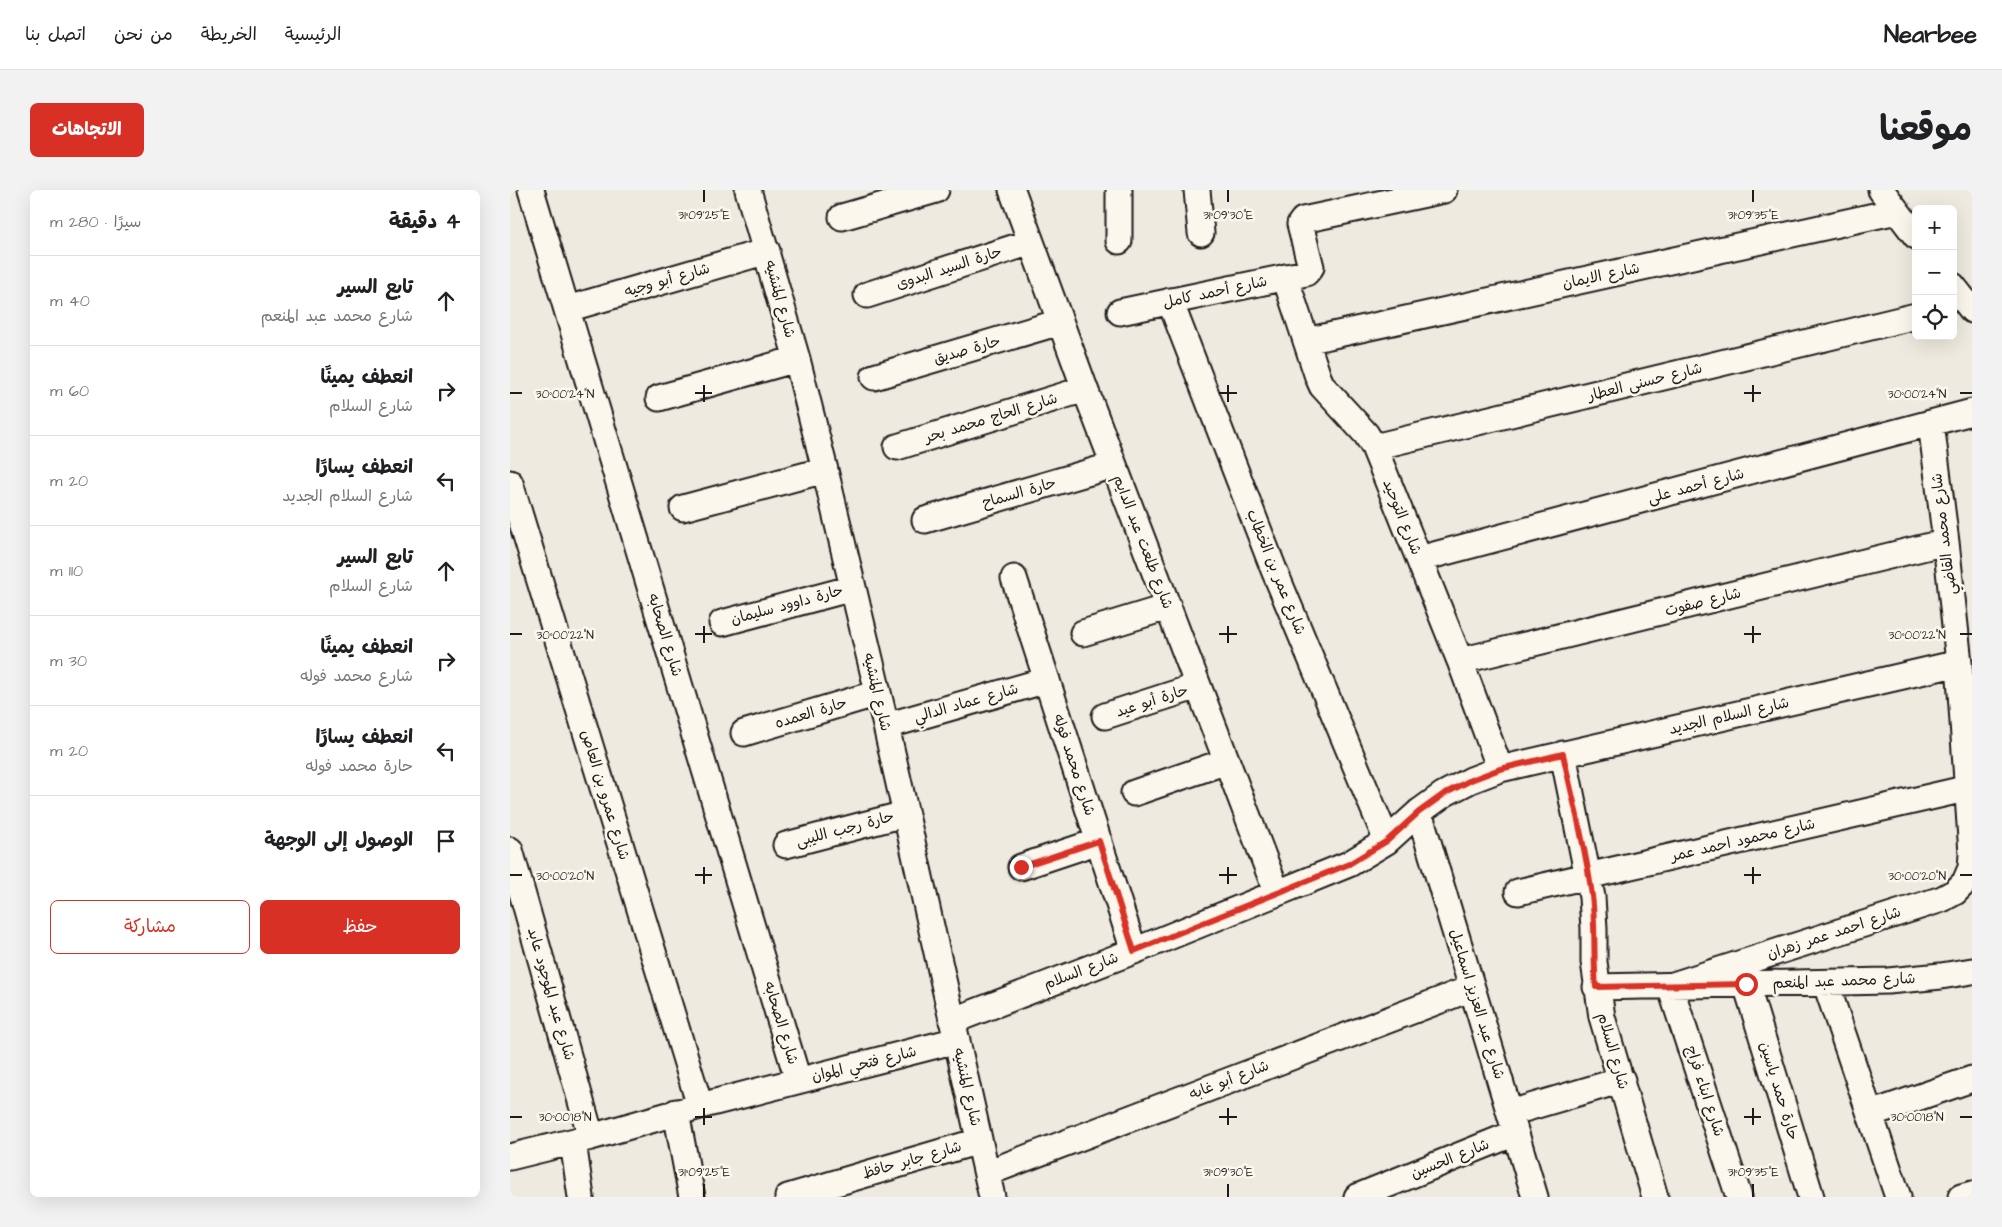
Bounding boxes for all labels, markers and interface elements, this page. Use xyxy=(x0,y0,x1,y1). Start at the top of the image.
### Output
text: Nearbee xyxy=(1884,18,1977,52)
text: اتصل بنا xyxy=(25,22,86,47)
text: من نحن xyxy=(114,22,173,47)
text: الخريطة xyxy=(201,22,257,47)
text: الرئيسية xyxy=(285,22,341,47)
button: الاتجاهات xyxy=(30,103,144,157)
text: موقعنا xyxy=(1879,105,1972,154)
map controls xyxy=(1912,205,1957,340)
button: + xyxy=(1912,205,1957,250)
text: 4 دقيقة xyxy=(389,207,460,236)
text: 31°09'25"E xyxy=(678,207,730,224)
text: 31°09'30"E xyxy=(1203,207,1253,224)
text: 31°09'35"E xyxy=(1727,207,1779,224)
text: سيرًا · 280 m xyxy=(50,211,141,233)
street label: حارة السيد البدوى xyxy=(893,241,1005,295)
button: − xyxy=(1912,250,1957,295)
street label: شارع أبو وجيه xyxy=(622,258,712,302)
street label: شارع المنشيه xyxy=(760,258,800,340)
street label: شارع الايمان xyxy=(1560,258,1642,294)
street label: شارع أحمد كامل xyxy=(1161,271,1269,313)
text: تابع السير xyxy=(338,274,413,301)
icon: ahead xyxy=(432,287,460,315)
text: 40 m xyxy=(50,290,90,312)
button: locate xyxy=(1912,295,1957,340)
text: شارع محمد عبد المنعم xyxy=(261,305,413,327)
street label: حارة صديق xyxy=(931,330,1003,370)
street label: شارع حسنى العطار xyxy=(1585,358,1704,407)
text: انعطف يمينًا xyxy=(321,364,413,391)
icon: right xyxy=(432,377,460,405)
text: 60 m xyxy=(50,380,89,402)
text: 30°00'24"N xyxy=(536,386,595,403)
text: 30°00'24"N xyxy=(1888,386,1947,403)
street label: شارع الحاج محمد بحر xyxy=(920,388,1060,449)
text: شارع السلام xyxy=(329,395,413,417)
text: انعطف يسارًا xyxy=(316,454,413,481)
street label: شارع أحمد على xyxy=(1645,463,1747,509)
icon: left xyxy=(432,467,460,495)
text: 20 m xyxy=(50,470,88,492)
street label: حارة السماح xyxy=(979,472,1059,514)
street label: شارع طلعت عبد الدايم xyxy=(1107,472,1178,612)
street label: شارع محمد القاضي xyxy=(1926,472,1964,596)
street label: شارع التوحيد xyxy=(1377,476,1427,558)
text: شارع السلام الجديد xyxy=(282,485,413,507)
street label: شارع عمر بن الخطاب xyxy=(1241,506,1311,638)
text: تابع السير xyxy=(338,544,413,571)
icon: ahead xyxy=(432,557,460,585)
text: 110 m xyxy=(50,560,83,582)
text: شارع السلام xyxy=(329,575,413,597)
street label: حارة داوود سليمان xyxy=(728,580,846,630)
street label: شارع صفوت xyxy=(1663,582,1743,622)
street label: شارع الصحابه xyxy=(642,591,688,679)
text: 30°00'22"N xyxy=(536,627,594,644)
text: 30°00'22"N xyxy=(1888,627,1946,644)
text: انعطف يمينًا xyxy=(321,634,413,661)
icon: right xyxy=(432,647,460,675)
text: 30 m xyxy=(50,650,87,672)
street label: شارع المنشيه xyxy=(858,651,896,733)
text: شارع محمد فوله xyxy=(300,665,413,687)
street label: شارع عماد الدالي xyxy=(911,678,1021,730)
street label: حارة أبو عيد xyxy=(1113,679,1191,723)
street label: حارة العمده xyxy=(772,692,850,734)
street label: شارع السلام الجديد xyxy=(1667,692,1791,740)
street label: شارع محمد فوله xyxy=(1048,711,1100,819)
text: انعطف يسارًا xyxy=(316,724,413,751)
street label: شارع عمرو بن العاص xyxy=(575,727,635,863)
icon: left xyxy=(432,737,460,765)
text: 20 m xyxy=(50,740,88,762)
text: حارة محمد فوله xyxy=(305,755,413,777)
street label: حارة رجب الليبى xyxy=(794,806,896,852)
street label: شارع محمود احمد عمر xyxy=(1667,813,1817,867)
text: الوصول إلى الوجهة xyxy=(264,827,413,854)
icon: arrive xyxy=(432,827,460,855)
route end xyxy=(1010,856,1033,879)
text: 30°00'20"N xyxy=(536,868,595,885)
text: 30°00'20"N xyxy=(1888,868,1947,885)
button: مشاركة xyxy=(50,900,250,954)
button: حفظ xyxy=(260,900,460,954)
street label: شارع احمد عمر زهران xyxy=(1764,901,1904,965)
street label: شارع عبد الموجود عابد xyxy=(522,925,580,1063)
street label: شارع عبد العزيز اسماعيل xyxy=(1444,926,1510,1082)
street label: شارع السلام xyxy=(1041,947,1121,995)
street label: شارع محمد عبد المنعم xyxy=(1772,968,1916,995)
route start xyxy=(1735,973,1758,996)
street label: شارع الصحابه xyxy=(758,979,804,1067)
street label: شارع السلام xyxy=(1592,1010,1634,1092)
street label: حارة حمد ياسين xyxy=(1754,1039,1804,1143)
street label: شارع فتحي الموان xyxy=(809,1041,919,1089)
street label: شارع ابناء فراج xyxy=(1680,1043,1730,1139)
street label: شارع المنشيه xyxy=(948,1046,986,1128)
street label: شارع أبو غابه xyxy=(1186,1055,1272,1105)
text: 30°00'18"N xyxy=(538,1109,592,1126)
text: 30°00'18"N xyxy=(1890,1109,1944,1126)
street label: شارع الحسين xyxy=(1408,1134,1492,1184)
street label: شارع جابر حافظ xyxy=(860,1136,964,1184)
text: 31°09'25"E xyxy=(678,1164,730,1181)
text: 31°09'30"E xyxy=(1203,1164,1253,1181)
text: 31°09'35"E xyxy=(1727,1164,1779,1181)

